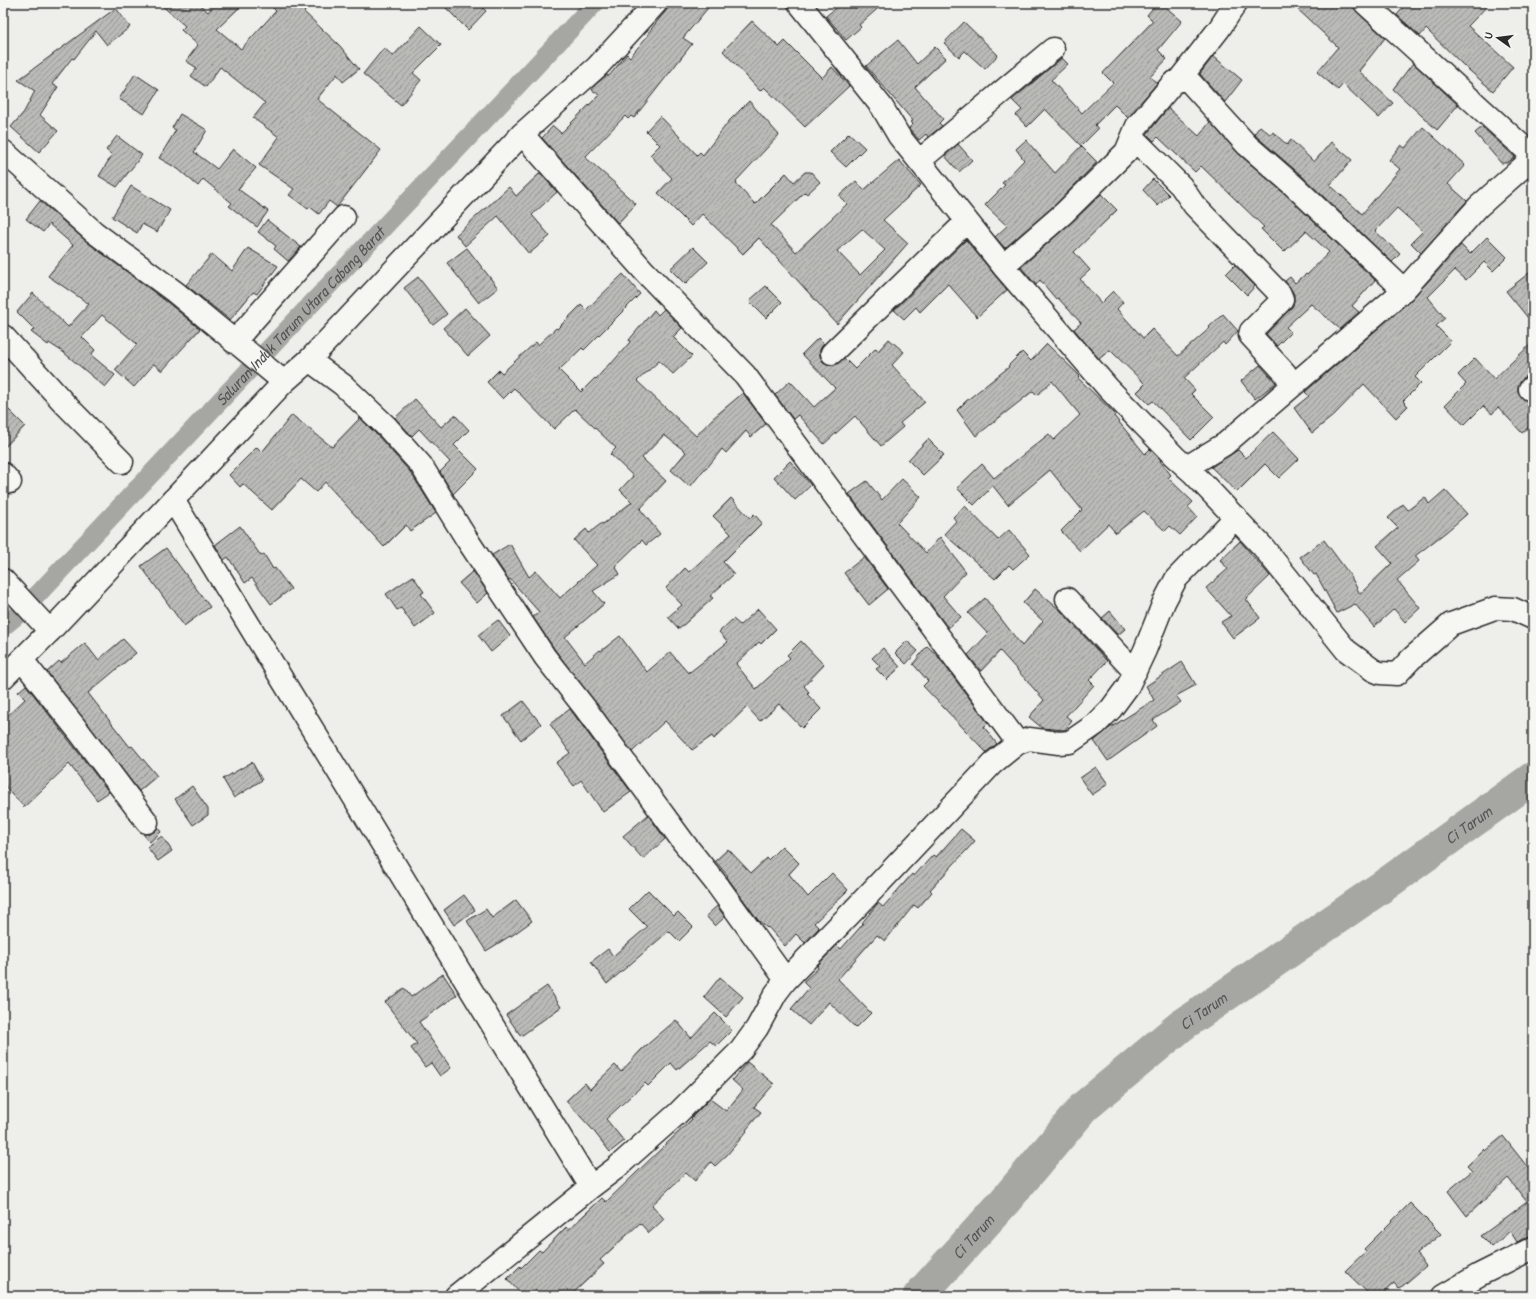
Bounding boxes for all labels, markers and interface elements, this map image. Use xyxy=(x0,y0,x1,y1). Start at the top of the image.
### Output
north arrow xyxy=(1478,18,1518,58)
text: U xyxy=(1481,31,1496,40)
water label: Saluran Induk Tarum Utara Cabang Barat xyxy=(210,220,391,410)
water label: Ci Tarum xyxy=(1440,800,1497,849)
water label: Ci Tarum xyxy=(1175,986,1232,1035)
water label: Ci Tarum xyxy=(947,1209,999,1264)

